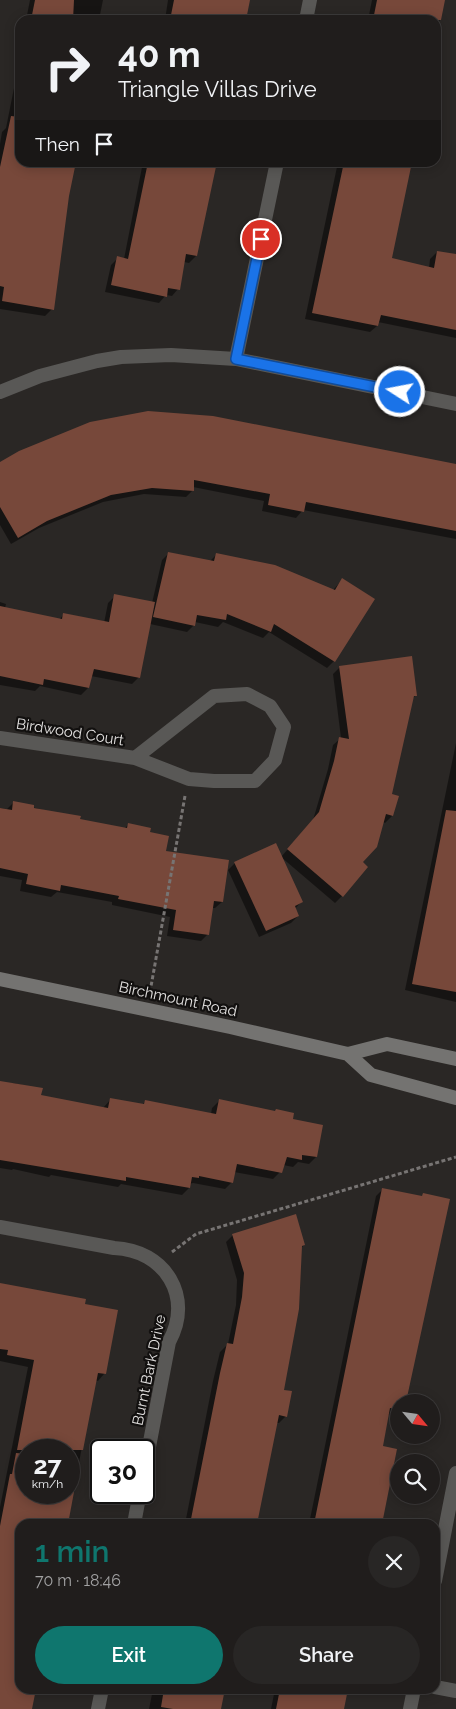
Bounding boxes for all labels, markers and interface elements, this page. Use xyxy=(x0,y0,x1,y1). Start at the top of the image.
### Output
text: 40 m xyxy=(118,34,200,75)
icon: right xyxy=(35,35,100,100)
text: Triangle Villas Drive xyxy=(118,76,317,102)
icon: arrive xyxy=(90,130,118,158)
text: Then xyxy=(35,133,80,155)
pin xyxy=(240,218,282,260)
icon: arrive xyxy=(247,225,275,253)
position arrow xyxy=(373,365,425,417)
street label: Birdwood Court xyxy=(15,715,125,749)
street label: Birchmount Road xyxy=(117,978,239,1020)
street label: Burnt Bark Drive xyxy=(128,1313,170,1427)
north arrow xyxy=(390,1394,440,1444)
map controls xyxy=(390,1394,440,1504)
speed limit sign: 30 xyxy=(90,1439,155,1504)
text: 27 xyxy=(33,1450,62,1480)
button: search xyxy=(390,1454,440,1504)
text: km/h xyxy=(32,1477,63,1491)
text: 1 min xyxy=(35,1534,110,1569)
button: close xyxy=(368,1536,420,1588)
text: 70 m · 18:46 xyxy=(35,1571,121,1590)
button: Exit xyxy=(35,1626,223,1684)
button: Share xyxy=(233,1626,420,1684)

